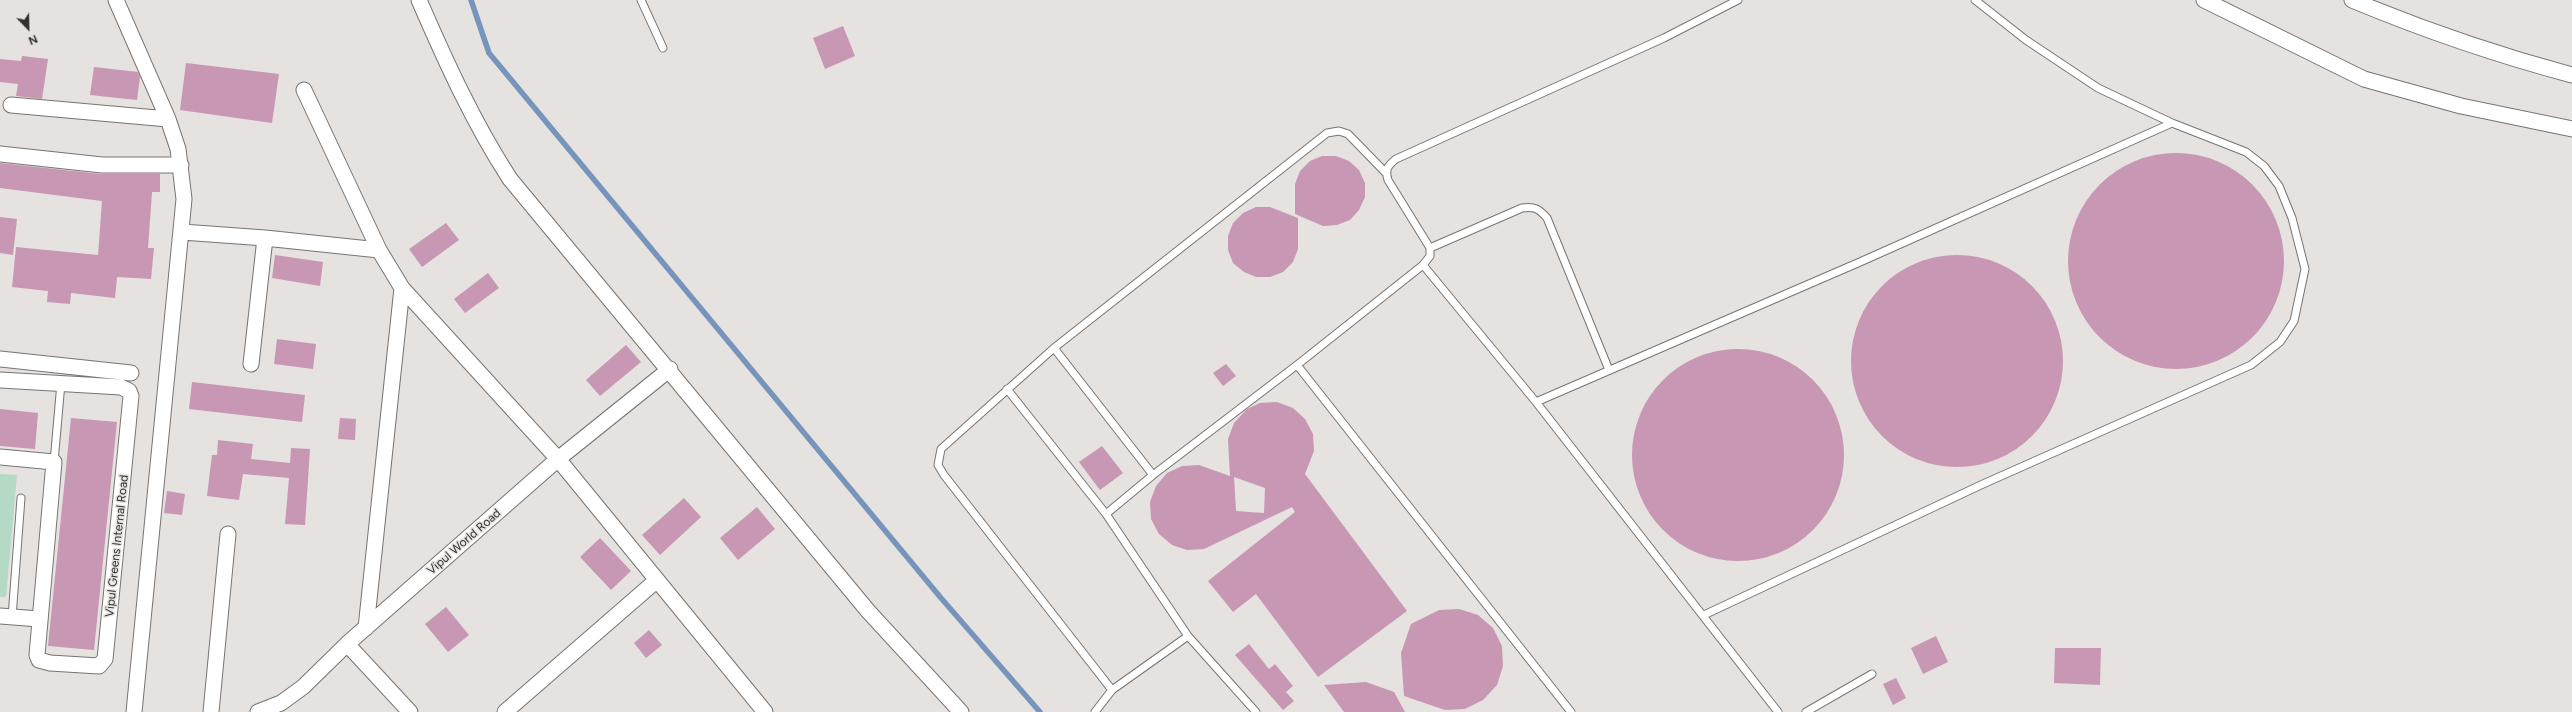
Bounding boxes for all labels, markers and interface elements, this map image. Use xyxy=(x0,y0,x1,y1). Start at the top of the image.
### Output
north arrow xyxy=(8,8,48,48)
text: N xyxy=(26,32,39,47)
street label: Vipul Greens Internal Road xyxy=(102,474,132,618)
street label: Vipul World Road xyxy=(424,506,504,578)

